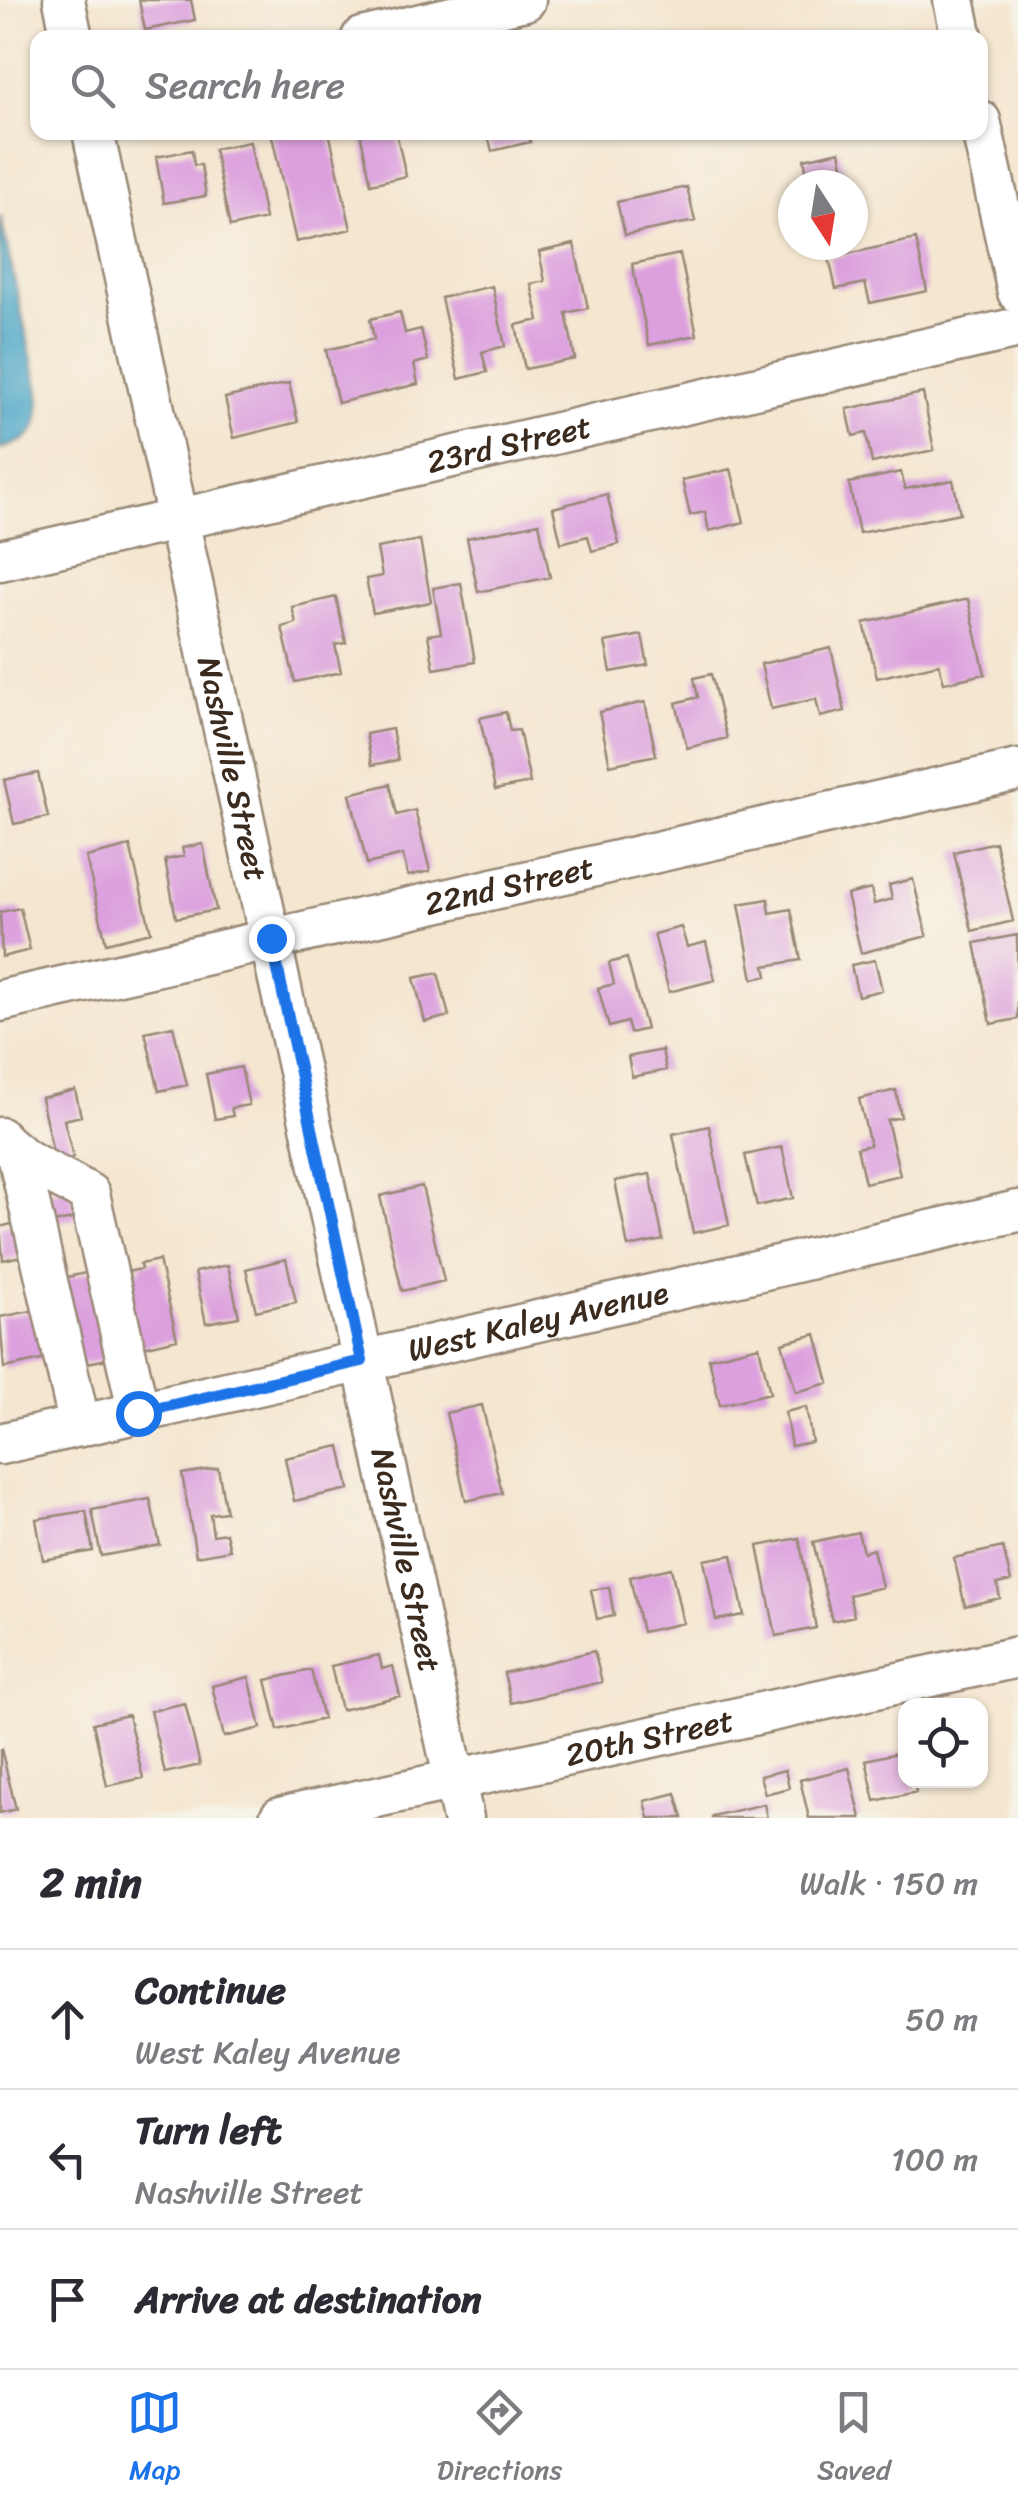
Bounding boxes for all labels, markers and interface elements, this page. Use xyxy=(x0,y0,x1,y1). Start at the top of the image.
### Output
search box xyxy=(30,30,988,140)
text: Search here xyxy=(145,52,345,119)
icon: search xyxy=(65,58,120,113)
north arrow xyxy=(778,170,868,260)
street label: 23rd Street xyxy=(421,398,597,491)
street label: Nashville Street xyxy=(180,651,285,887)
street label: 22nd Street xyxy=(419,839,600,933)
route end xyxy=(249,916,295,962)
street label: West Kaley Avenue xyxy=(402,1264,674,1379)
route start xyxy=(116,1391,162,1437)
street label: Nashville Street xyxy=(354,1442,458,1678)
street label: 20th Street xyxy=(560,1692,739,1784)
map controls xyxy=(898,1698,988,1788)
button: locate xyxy=(898,1698,988,1788)
text: 2 min xyxy=(40,1846,142,1920)
text: Walk · 150 m xyxy=(800,1855,978,1912)
text: Continue xyxy=(135,1957,286,2024)
text: 50 m xyxy=(905,1991,978,2048)
icon: ahead xyxy=(40,1992,95,2047)
text: West Kaley Avenue xyxy=(135,2024,400,2081)
text: Turn left xyxy=(135,2097,281,2164)
text: 100 m xyxy=(891,2131,978,2188)
icon: left xyxy=(40,2132,95,2187)
text: Nashville Street xyxy=(135,2164,363,2221)
text: Arrive at destination xyxy=(135,2266,482,2333)
icon: arrive xyxy=(40,2272,95,2327)
tab: Map xyxy=(127,2385,182,2494)
tab: Directions xyxy=(437,2385,562,2494)
tab: Saved xyxy=(817,2385,891,2494)

